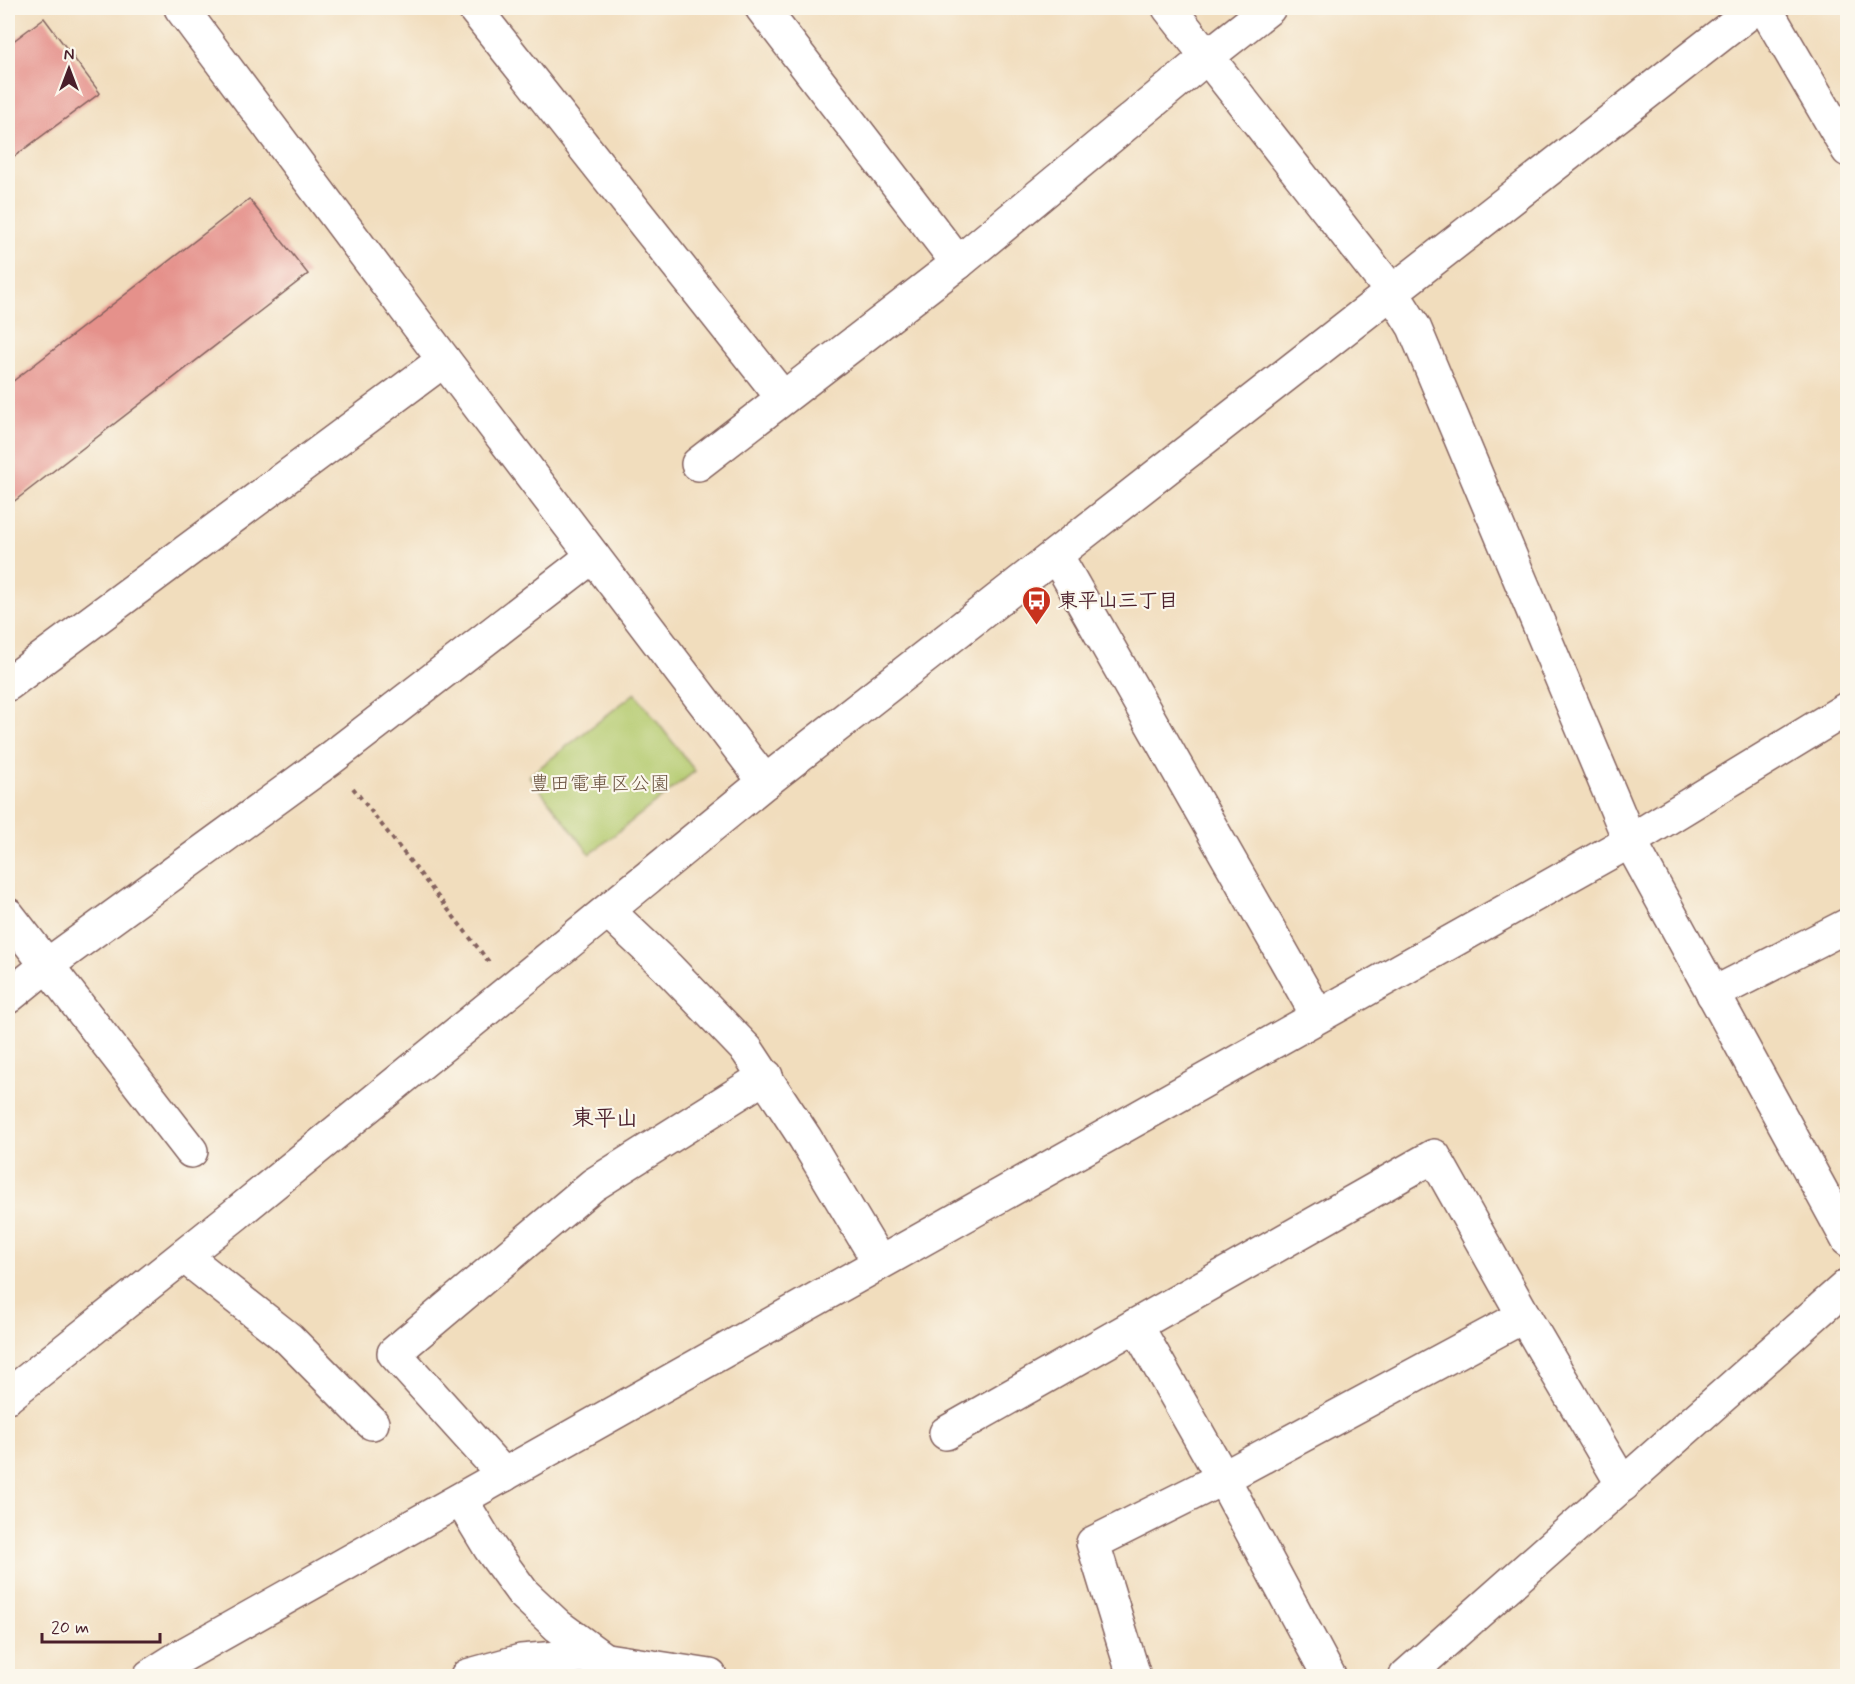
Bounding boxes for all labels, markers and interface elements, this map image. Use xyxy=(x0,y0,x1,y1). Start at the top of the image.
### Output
north arrow xyxy=(39,39,99,99)
text: N xyxy=(64,45,74,66)
bus stop icon: 東平山三丁目 xyxy=(1021,584,1053,626)
place label: 東平山三丁目 xyxy=(1058,588,1178,615)
park label: 豊田電車区公園 xyxy=(530,771,670,798)
district label: 東平山 xyxy=(572,1105,638,1133)
scale bar xyxy=(42,1606,160,1644)
text: 20 m xyxy=(51,1616,89,1640)

